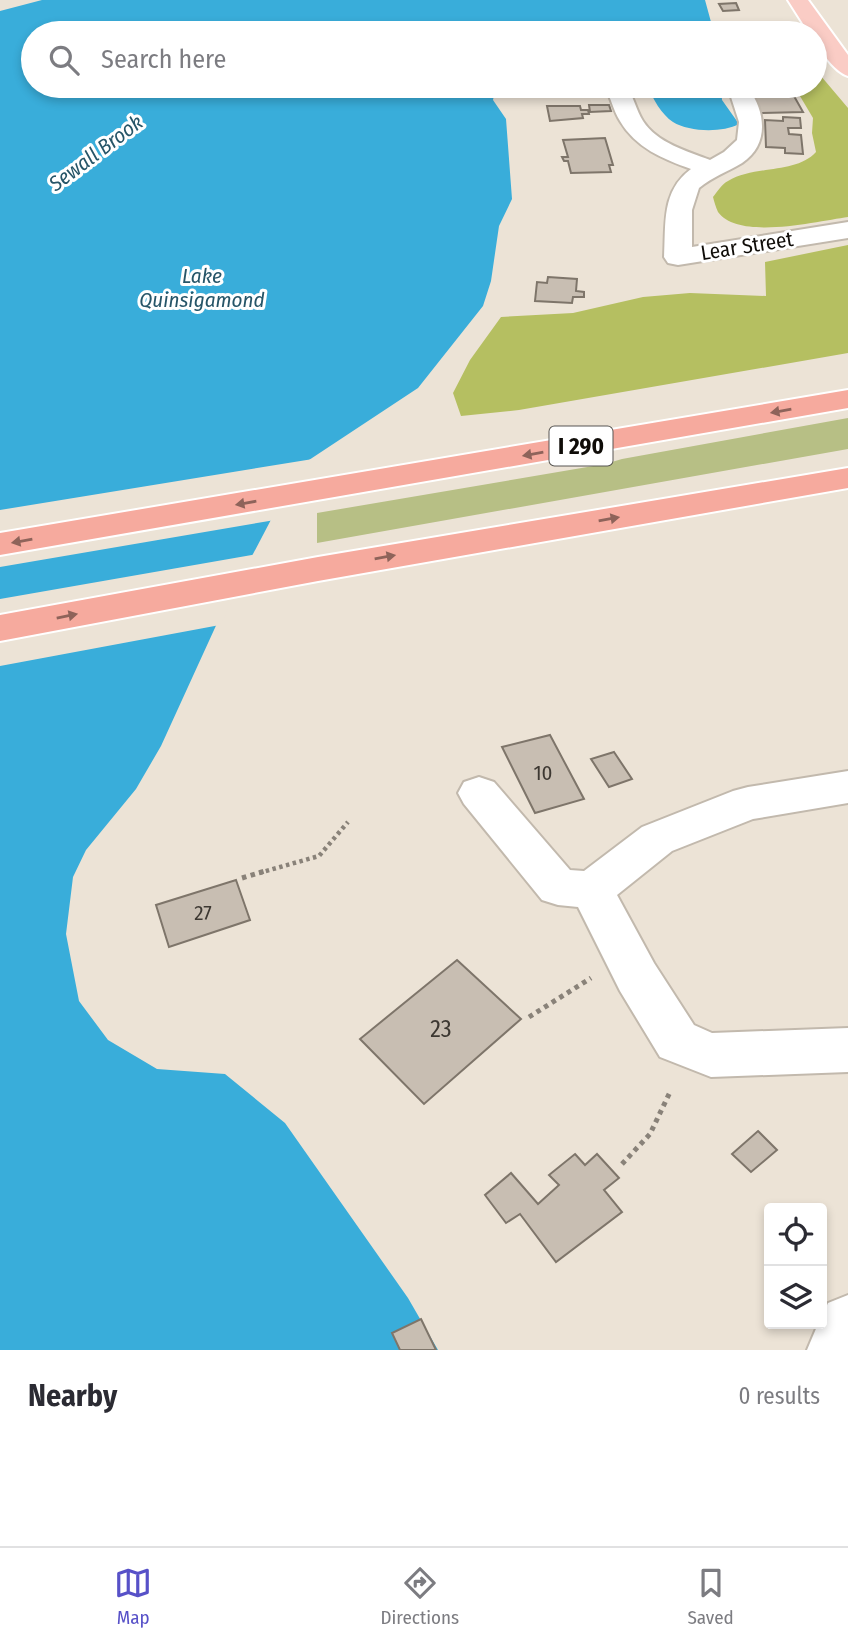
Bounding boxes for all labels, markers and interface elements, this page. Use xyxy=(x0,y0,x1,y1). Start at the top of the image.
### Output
search box xyxy=(21,21,827,98)
icon: search xyxy=(45,41,83,79)
text: Search here xyxy=(101,44,226,75)
water label: Sewall Brook xyxy=(43,109,148,197)
street label: Lear Street xyxy=(699,226,795,266)
water label: Lake Quinsigamond xyxy=(139,263,265,313)
one-way arrow xyxy=(770,406,792,417)
road number: I 290 xyxy=(550,426,612,466)
one-way arrow xyxy=(521,449,543,460)
one-way arrow xyxy=(235,498,257,509)
one-way arrow xyxy=(598,513,620,524)
one-way arrow xyxy=(11,536,33,547)
one-way arrow xyxy=(374,551,396,562)
one-way arrow xyxy=(56,610,78,621)
house number: 10 xyxy=(533,760,553,786)
house number: 27 xyxy=(194,900,212,926)
house number: 23 xyxy=(430,1015,452,1043)
map controls xyxy=(764,1203,827,1329)
button: locate xyxy=(764,1203,827,1266)
button: layers xyxy=(764,1266,827,1329)
text: Nearby xyxy=(28,1378,117,1414)
text: 0 results xyxy=(739,1382,820,1410)
tab: Map xyxy=(114,1564,152,1629)
tab: Directions xyxy=(380,1564,459,1629)
tab: Saved xyxy=(687,1564,734,1629)

